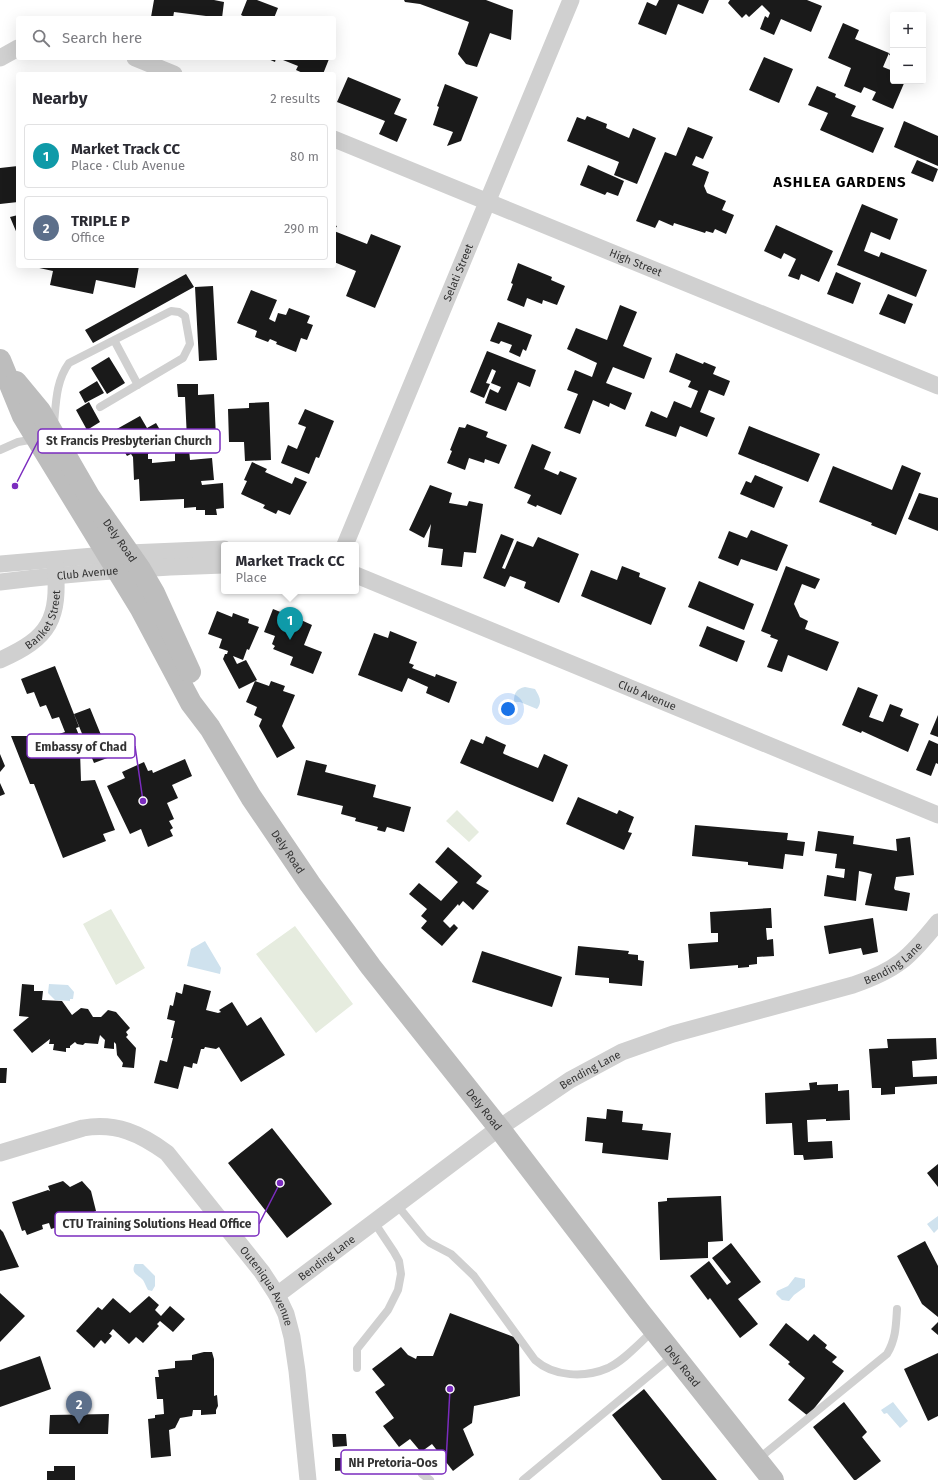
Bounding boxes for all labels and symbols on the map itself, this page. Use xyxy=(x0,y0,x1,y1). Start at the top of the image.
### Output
district label: ASHLEA GARDENS xyxy=(772,173,907,191)
street label: Selati Street xyxy=(440,242,476,303)
street label: High Street xyxy=(608,246,664,279)
callout: St Francis Presbyterian Church xyxy=(38,429,220,453)
text: St Francis Presbyterian Church xyxy=(46,434,212,448)
street label: Dely Road xyxy=(100,516,140,565)
street label: Club Avenue xyxy=(56,564,119,582)
street label: Banket Street xyxy=(22,590,63,652)
pin: 1 xyxy=(277,607,303,640)
street label: Club Avenue xyxy=(616,677,678,713)
your location xyxy=(498,699,518,719)
callout: Embassy of Chad xyxy=(27,734,135,758)
text: Embassy of Chad xyxy=(35,740,127,754)
street label: Dely Road xyxy=(269,827,308,876)
street label: Bending Lane xyxy=(862,939,925,987)
street label: Bending Lane xyxy=(557,1048,623,1092)
street label: Dely Road xyxy=(464,1086,505,1133)
callout: CTU Training Solutions Head Office xyxy=(55,1212,259,1236)
text: CTU Training Solutions Head Office xyxy=(63,1217,252,1231)
street label: Bending Lane xyxy=(296,1232,358,1283)
street label: Outeniqua Avenue xyxy=(237,1243,295,1327)
street label: Dely Road xyxy=(662,1342,703,1389)
pin: 2 xyxy=(66,1391,92,1424)
callout: NH Pretoria-Oos xyxy=(341,1450,446,1474)
text: NH Pretoria-Oos xyxy=(349,1456,438,1470)

